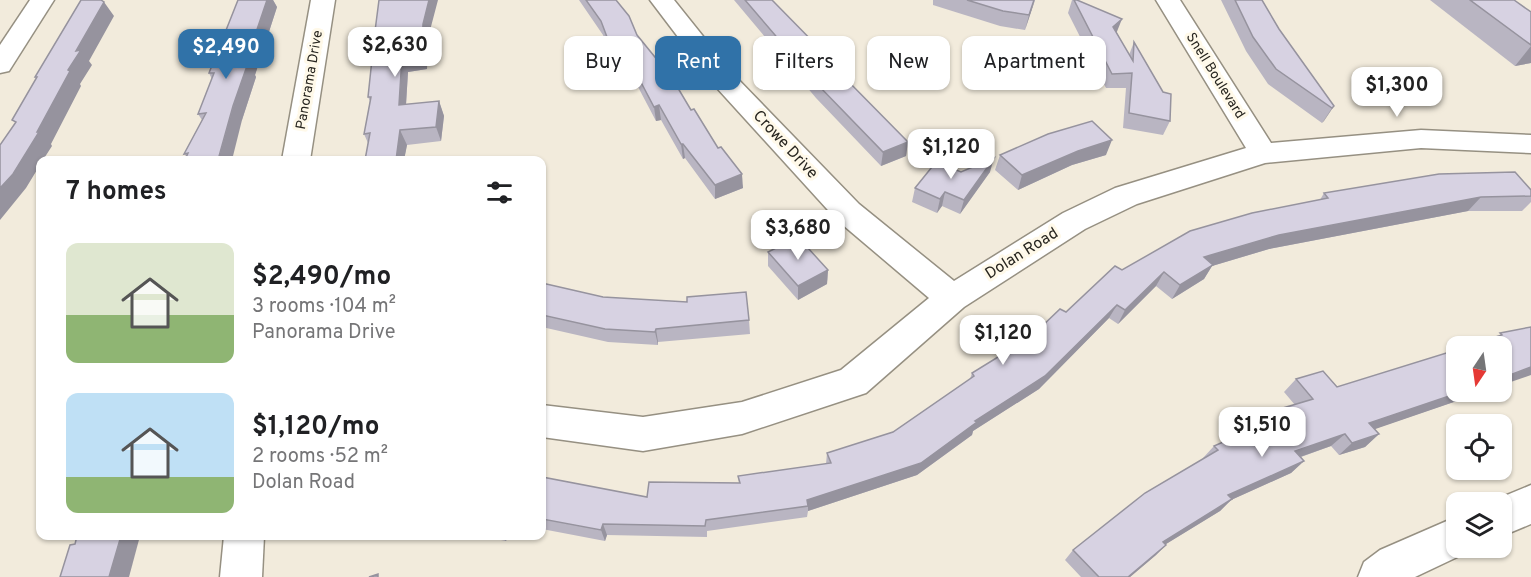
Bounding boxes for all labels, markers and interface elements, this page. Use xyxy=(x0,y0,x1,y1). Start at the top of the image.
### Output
pin: $2,630 xyxy=(346,27,444,78)
pin: $2,490 xyxy=(177,29,275,80)
street label: Panorama Drive xyxy=(293,29,327,131)
street label: Snell Boulevard xyxy=(1182,30,1248,122)
text: $2,630 xyxy=(362,33,428,59)
text: $2,490 xyxy=(192,35,260,61)
chip: Buy xyxy=(564,36,643,90)
chip: Rent xyxy=(655,36,741,90)
chip: Filters xyxy=(753,36,855,90)
chip: New xyxy=(867,36,950,90)
chip: Apartment xyxy=(962,36,1106,90)
pin: $1,300 xyxy=(1348,67,1446,118)
text: $1,300 xyxy=(1365,73,1429,99)
street label: Crowe Drive xyxy=(748,107,822,183)
pin: $1,120 xyxy=(902,129,1000,180)
text: $1,120 xyxy=(922,135,980,161)
text: 7 homes xyxy=(66,176,166,209)
icon: filters xyxy=(483,176,516,209)
pin: $3,680 xyxy=(749,210,847,261)
text: $3,680 xyxy=(765,216,831,242)
street label: Dolan Road xyxy=(982,224,1062,284)
text: $2,490/mo xyxy=(252,261,391,294)
icon: home xyxy=(114,267,186,339)
text: 3 rooms · 104 m² xyxy=(252,294,396,320)
pin: $1,120 xyxy=(954,315,1052,366)
text: Panorama Drive xyxy=(252,320,395,346)
text: $1,120 xyxy=(974,321,1032,347)
north arrow xyxy=(1446,336,1512,402)
map controls xyxy=(1446,336,1512,558)
pin: $1,510 xyxy=(1213,407,1311,458)
text: $1,120/mo xyxy=(252,411,380,444)
text: $1,510 xyxy=(1233,413,1291,439)
button: locate xyxy=(1446,414,1512,480)
icon: home xyxy=(114,417,186,489)
text: 2 rooms · 52 m² xyxy=(252,444,388,470)
text: Dolan Road xyxy=(252,470,355,496)
button: layers xyxy=(1446,492,1512,558)

